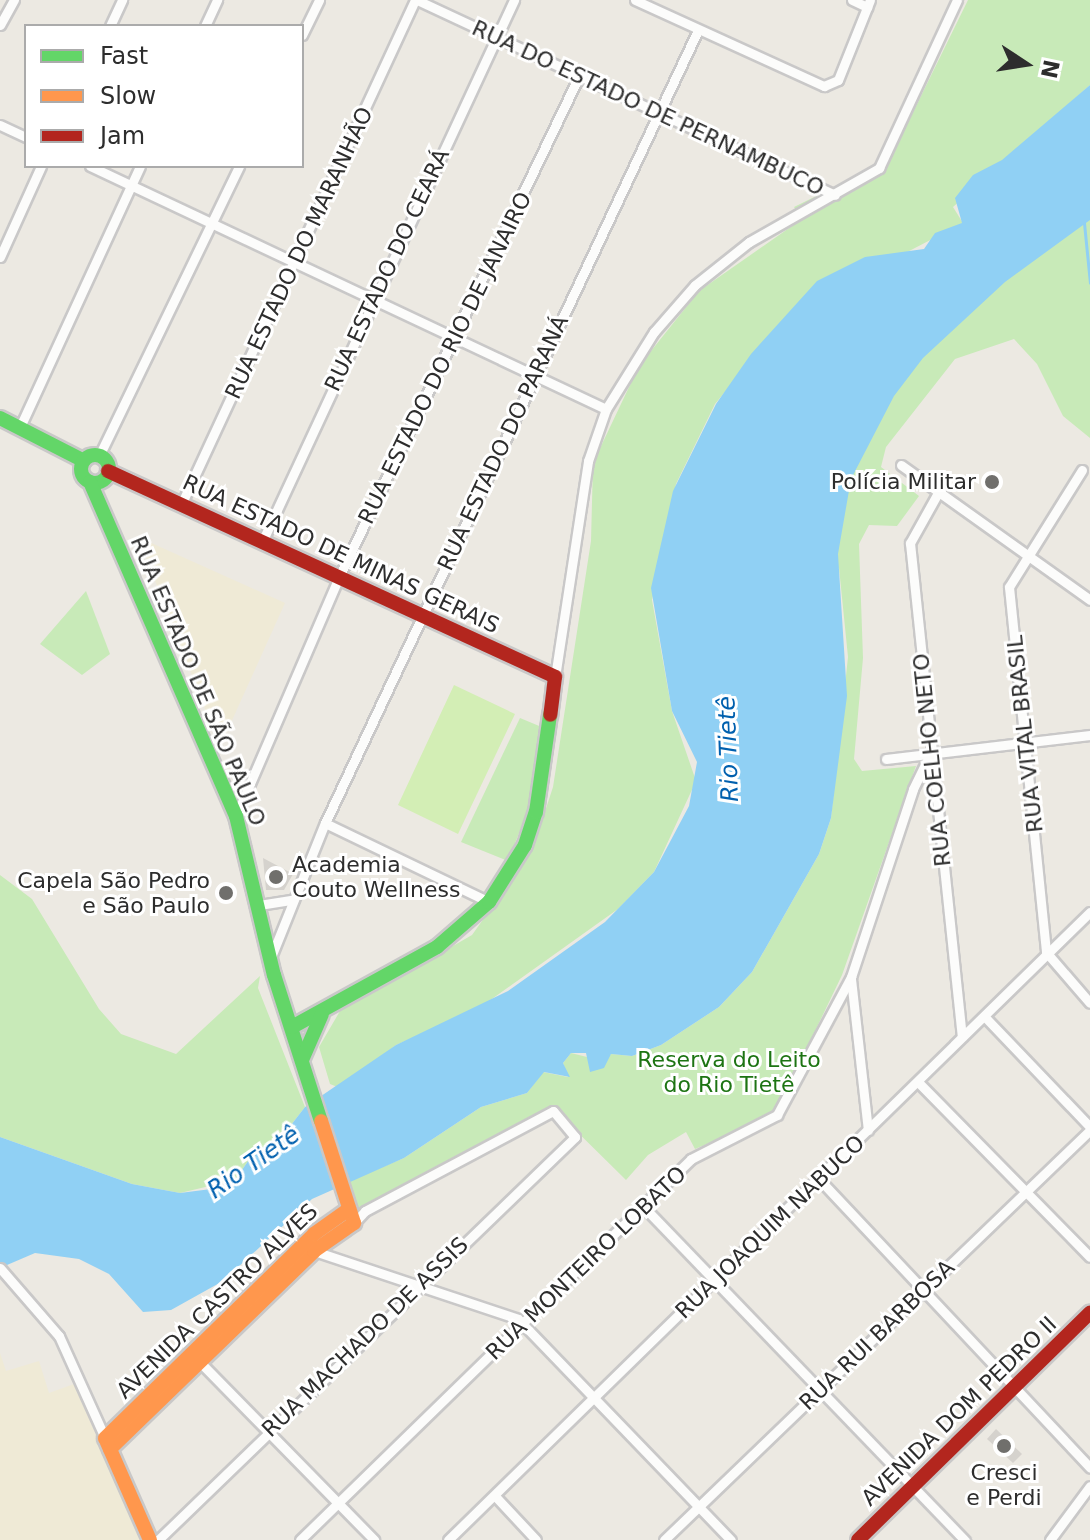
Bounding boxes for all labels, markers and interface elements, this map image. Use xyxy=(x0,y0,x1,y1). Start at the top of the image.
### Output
street label: RUA DO ESTADO DE PERNAMBUCO xyxy=(468,15,828,201)
legend xyxy=(24,24,304,168)
north arrow xyxy=(986,24,1066,104)
text: Fast xyxy=(100,42,148,70)
text: N xyxy=(1036,57,1064,81)
text: Slow xyxy=(100,82,156,110)
street label: RUA ESTADO DO MARANHÃO xyxy=(220,103,378,403)
text: Jam xyxy=(100,122,145,150)
street label: RUA ESTADO DO CEARÁ xyxy=(319,145,455,395)
street label: RUA ESTADO DO RIO DE JANAIRO xyxy=(353,188,537,528)
street label: RUA ESTADO DO PARANÁ xyxy=(432,311,574,575)
street label: RUA ESTADO DE MINAS GERAIS xyxy=(179,469,503,639)
place label: Polícia Militar xyxy=(831,469,976,495)
marker: Polícia Militar xyxy=(983,473,1001,491)
street label: RUA ESTADO DE SÃO PAULO xyxy=(125,532,271,830)
street label: RUA VITAL BRASIL xyxy=(1002,634,1048,834)
street label: RUA COELHO NETO xyxy=(908,652,956,868)
water label: Rio Tietê xyxy=(713,696,745,802)
place label: Academia Couto Wellness xyxy=(292,851,460,902)
place label: Capela São Pedro e São Paulo xyxy=(17,867,210,918)
marker: Academia Couto Wellness xyxy=(267,868,285,886)
marker: Capela São Pedro e São Paulo xyxy=(217,884,235,902)
park label: Reserva do Leito do Rio Tietê xyxy=(637,1046,821,1098)
water label: Rio Tietê xyxy=(202,1121,306,1205)
street label: RUA JOAQUIM NABUCO xyxy=(670,1130,870,1324)
street label: RUA MONTEIRO LOBATO xyxy=(481,1161,691,1365)
street label: AVENIDA CASTRO ALVES xyxy=(111,1198,323,1404)
street label: RUA MACHADO DE ASSIS xyxy=(256,1231,474,1443)
street label: RUA RUI BARBOSA xyxy=(794,1254,960,1416)
street label: AVENIDA DOM PEDRO II xyxy=(856,1311,1062,1511)
marker: Cresci e Perdi xyxy=(995,1437,1013,1455)
place label: Cresci e Perdi xyxy=(966,1459,1042,1510)

